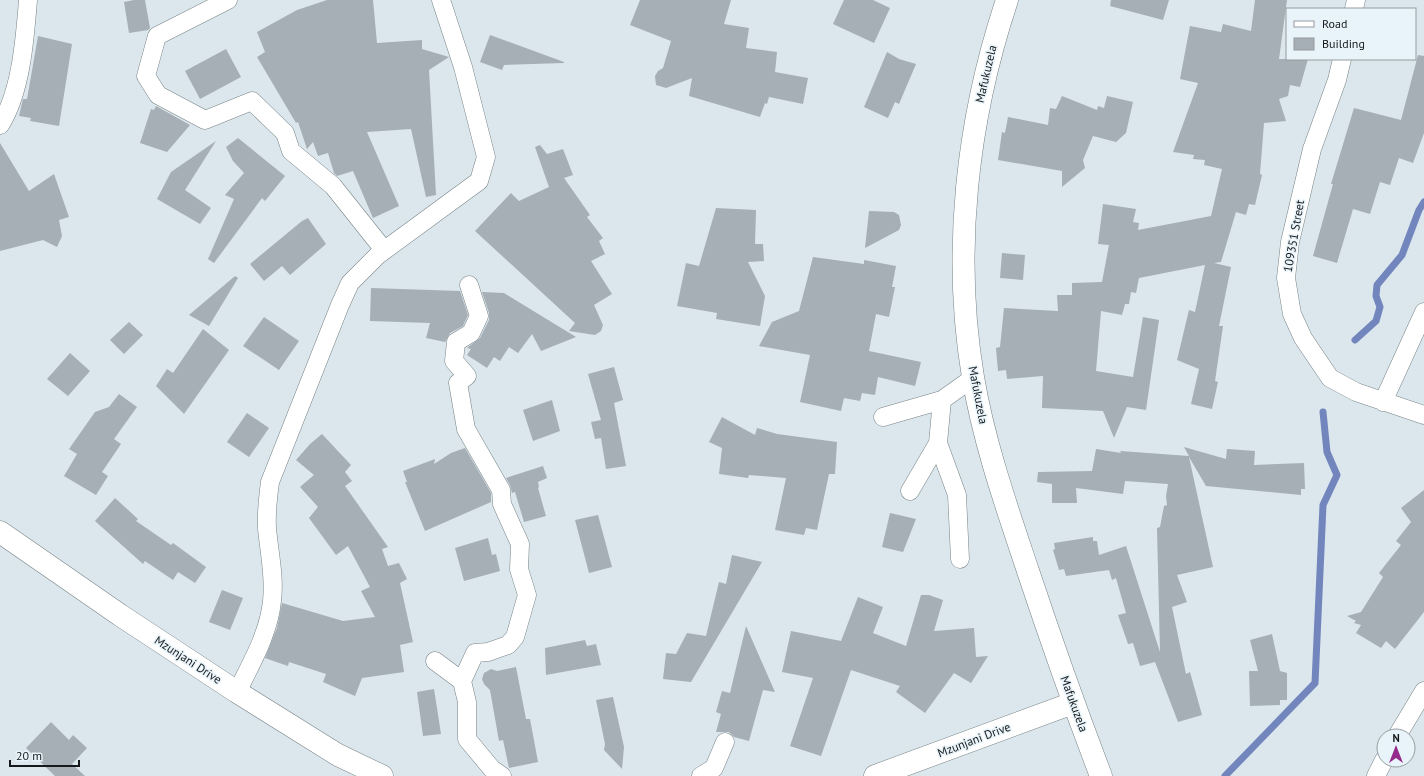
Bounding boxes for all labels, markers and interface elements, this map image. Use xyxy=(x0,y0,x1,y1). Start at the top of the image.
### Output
legend xyxy=(1286,8,1416,60)
text: Road xyxy=(1322,16,1347,31)
text: Building xyxy=(1322,36,1365,51)
street label: Mafukuzela xyxy=(972,44,999,104)
street label: 109351 Street xyxy=(1280,199,1307,273)
street label: Mafukuzela xyxy=(966,365,991,425)
street label: Mzunjani Drive xyxy=(152,632,225,687)
street label: Mafukuzela xyxy=(1057,674,1092,734)
street label: Mzunjani Drive xyxy=(935,719,1012,760)
north arrow xyxy=(1376,728,1416,768)
text: N xyxy=(1392,731,1400,745)
scale bar xyxy=(10,742,79,768)
text: 20 m xyxy=(16,748,42,763)

